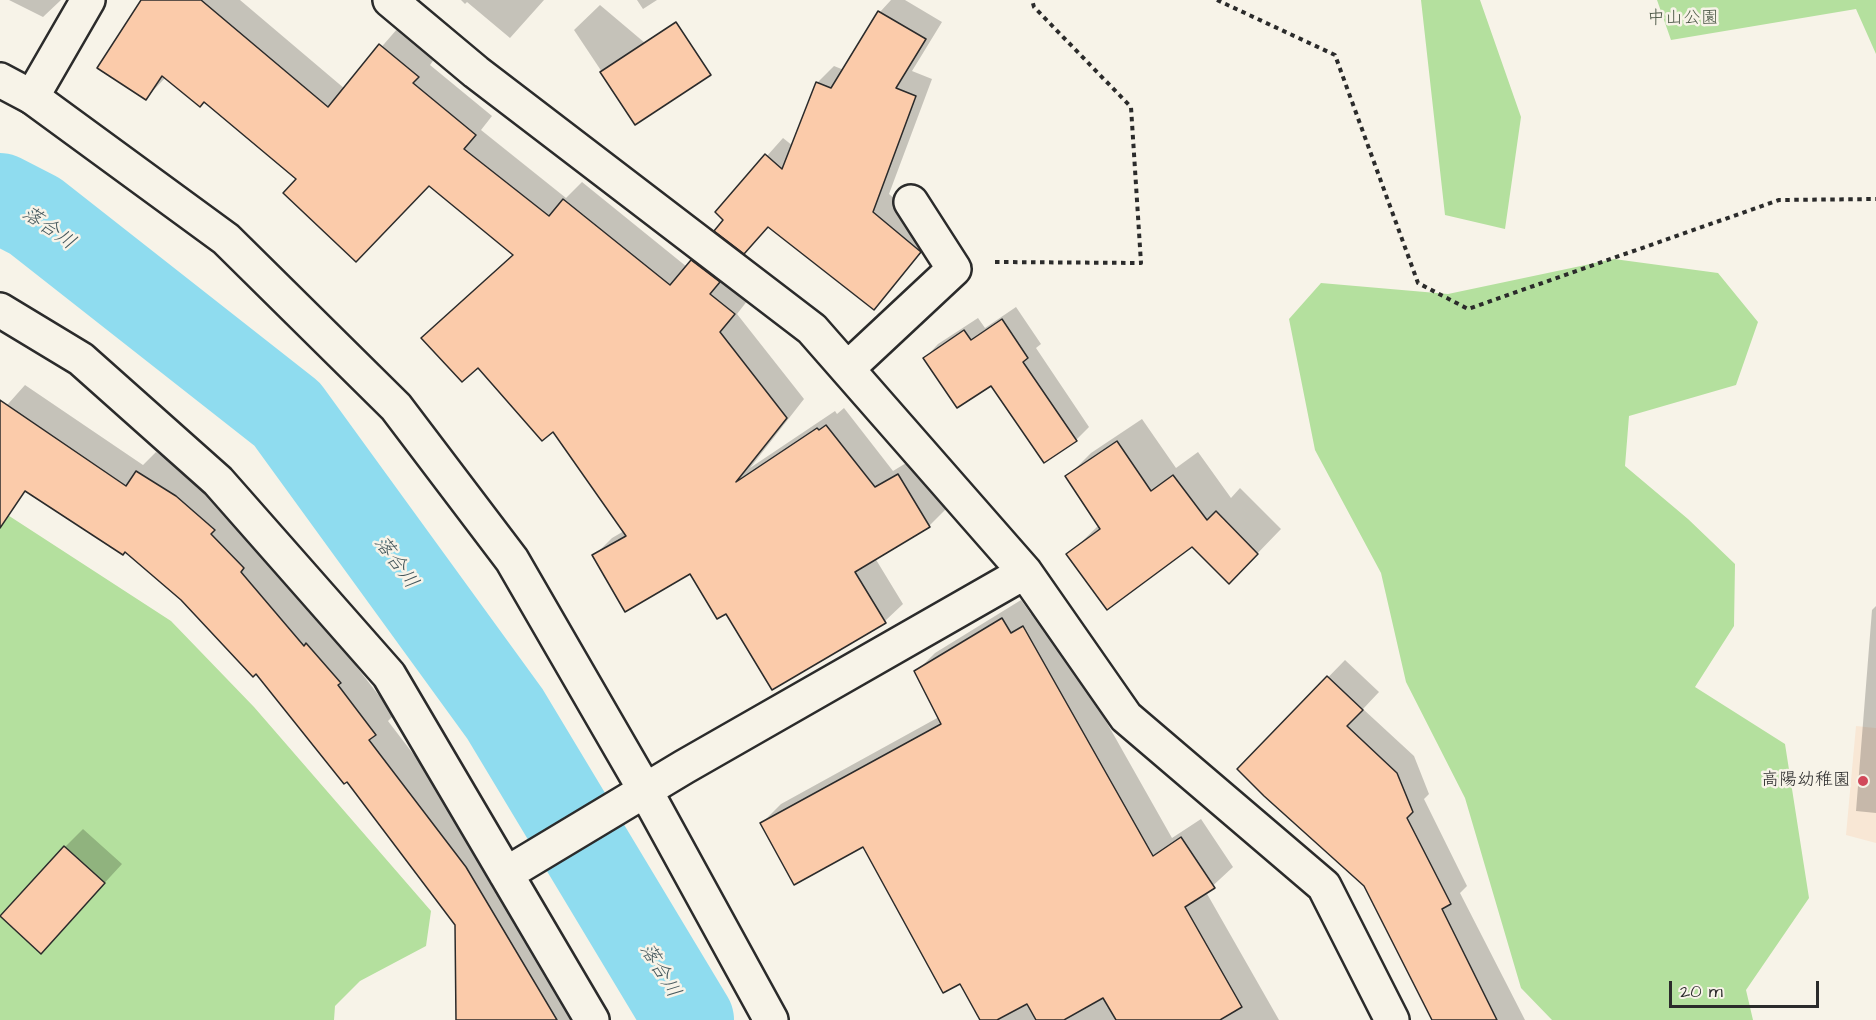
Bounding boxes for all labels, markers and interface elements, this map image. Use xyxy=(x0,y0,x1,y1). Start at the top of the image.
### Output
park label: 中山公園 xyxy=(1647,8,1719,30)
water label: 落合川 xyxy=(17,202,79,256)
water label: 落合川 xyxy=(368,532,422,594)
place label: 高陽幼稚園 xyxy=(1761,770,1851,792)
marker: 高陽幼稚園 xyxy=(1856,774,1870,788)
water label: 落合川 xyxy=(633,939,685,1003)
scale bar xyxy=(1672,969,1822,1007)
text: 20 m xyxy=(1680,979,1723,1004)

